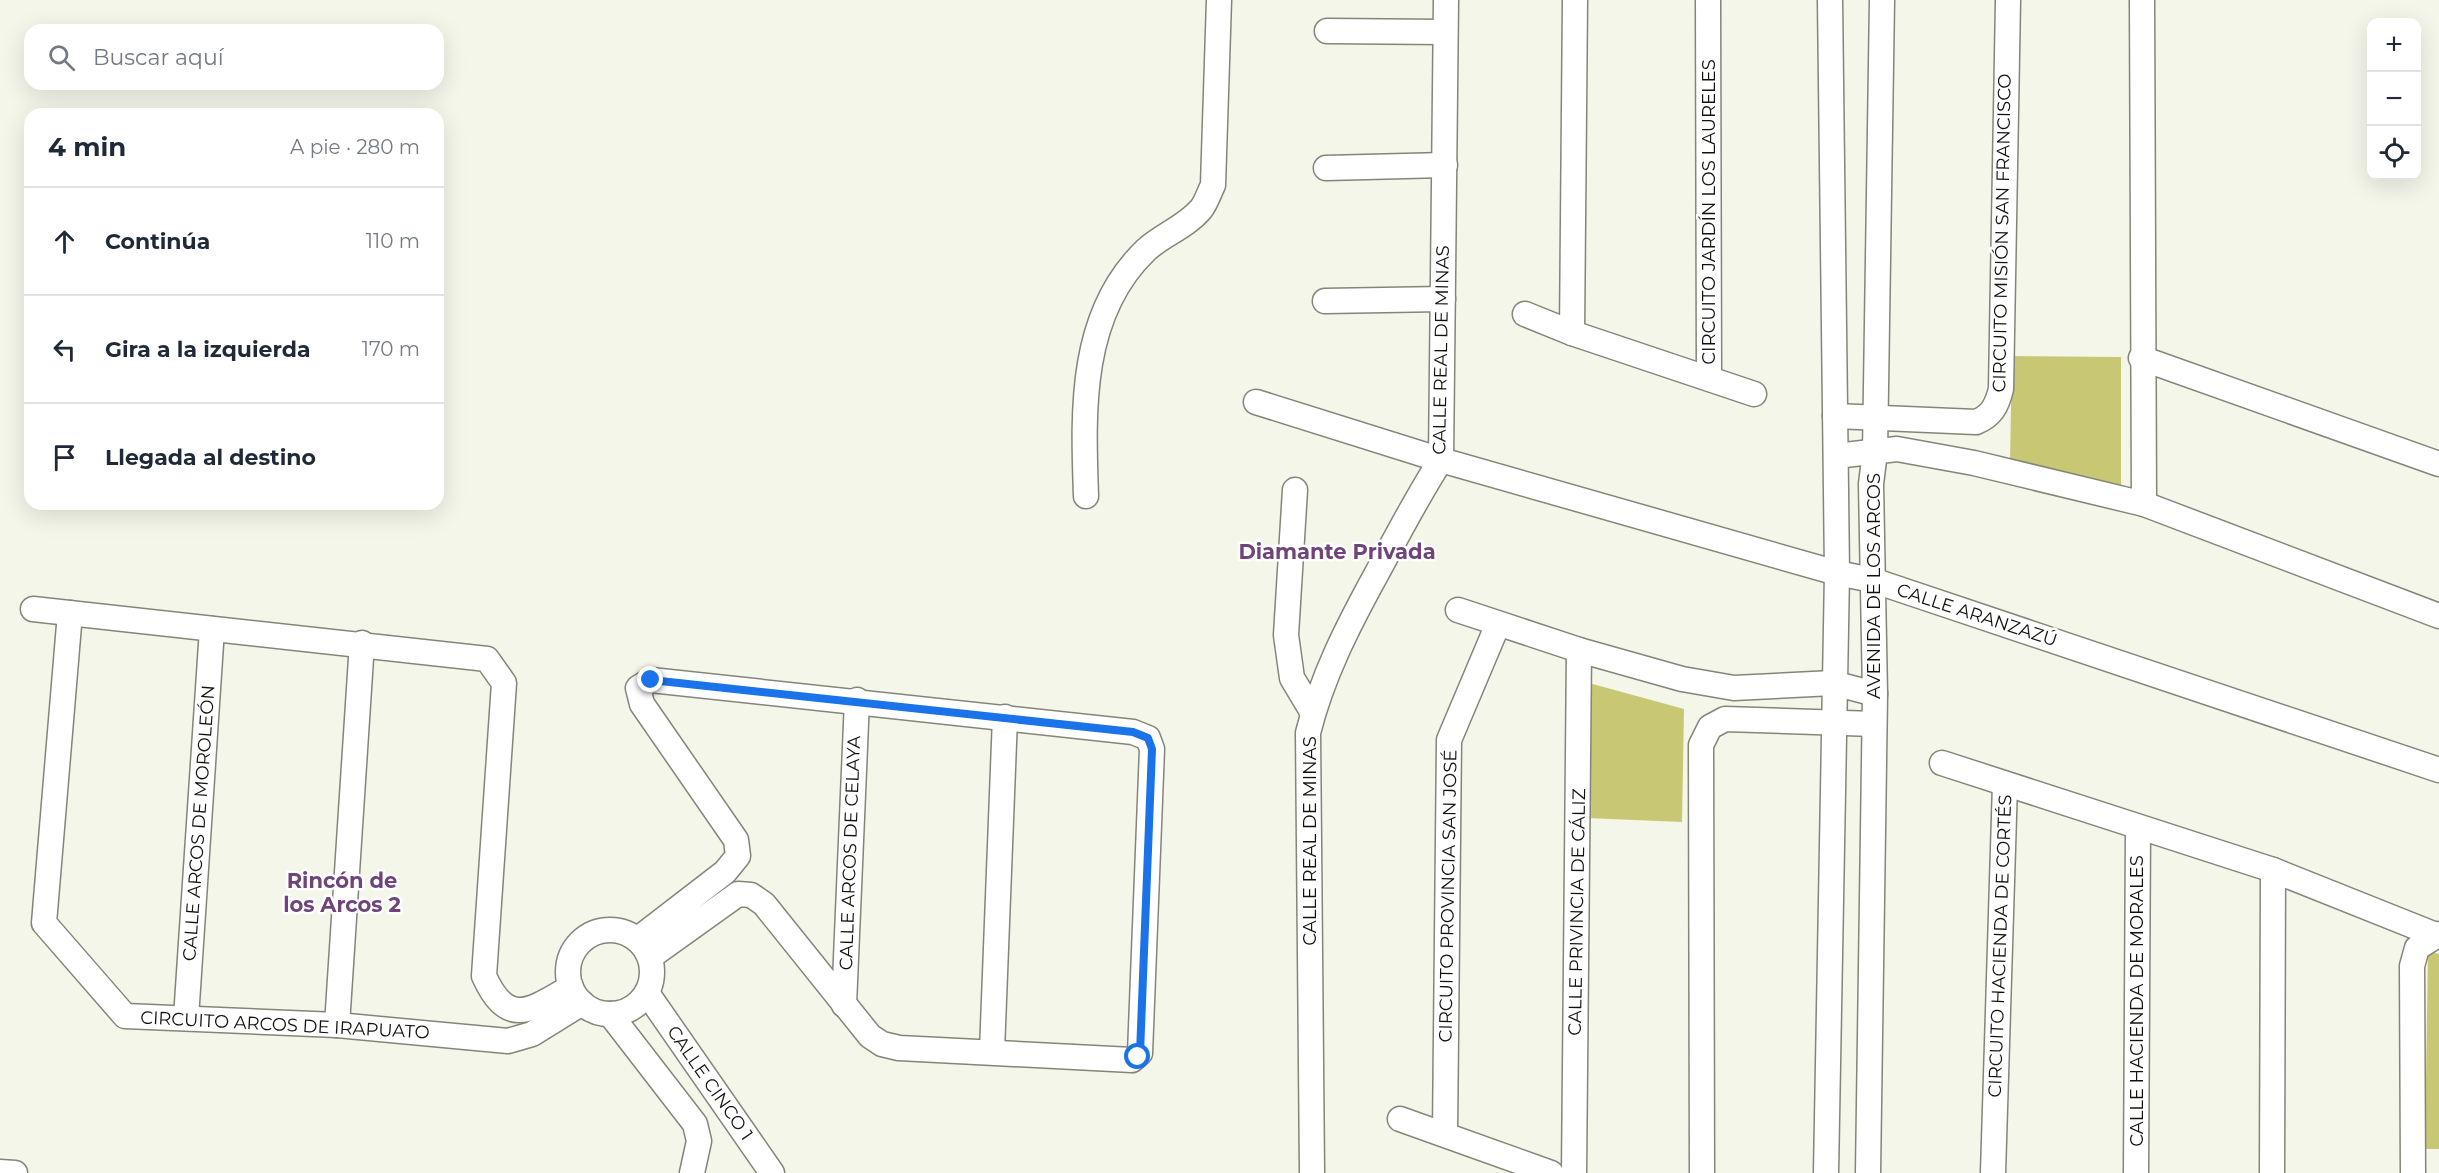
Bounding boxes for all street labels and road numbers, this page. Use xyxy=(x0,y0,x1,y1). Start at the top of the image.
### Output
street label: CIRCUITO JARDÍN LOS LAURELES xyxy=(1698,59,1720,365)
street label: CIRCUITO MISIÓN SAN FRANCISCO xyxy=(1988,73,2016,393)
street label: CALLE REAL DE MINAS xyxy=(1428,245,1454,455)
street label: AVENIDA DE LOS ARCOS xyxy=(1863,473,1885,699)
street label: CALLE ARANZAZÚ xyxy=(1894,579,2060,651)
street label: CALLE ARCOS DE MOROLEÓN xyxy=(178,684,220,962)
street label: CALLE ARCOS DE CELAYA xyxy=(835,735,865,971)
street label: CALLE REAL DE MINAS xyxy=(1299,736,1321,946)
street label: CIRCUITO PROVINCIA SAN JOSÉ xyxy=(1434,749,1462,1043)
street label: CALLE PRIVINCIA DE CÁLIZ xyxy=(1564,788,1590,1036)
street label: CIRCUITO HACIENDA DE CORTÉS xyxy=(1984,794,2016,1098)
street label: CALLE HACIENDA DE MORALES xyxy=(2126,855,2148,1147)
street label: CIRCUITO ARCOS DE IRAPUATO xyxy=(140,1006,430,1044)
street label: CALLE CINCO 1 xyxy=(662,1022,758,1144)

